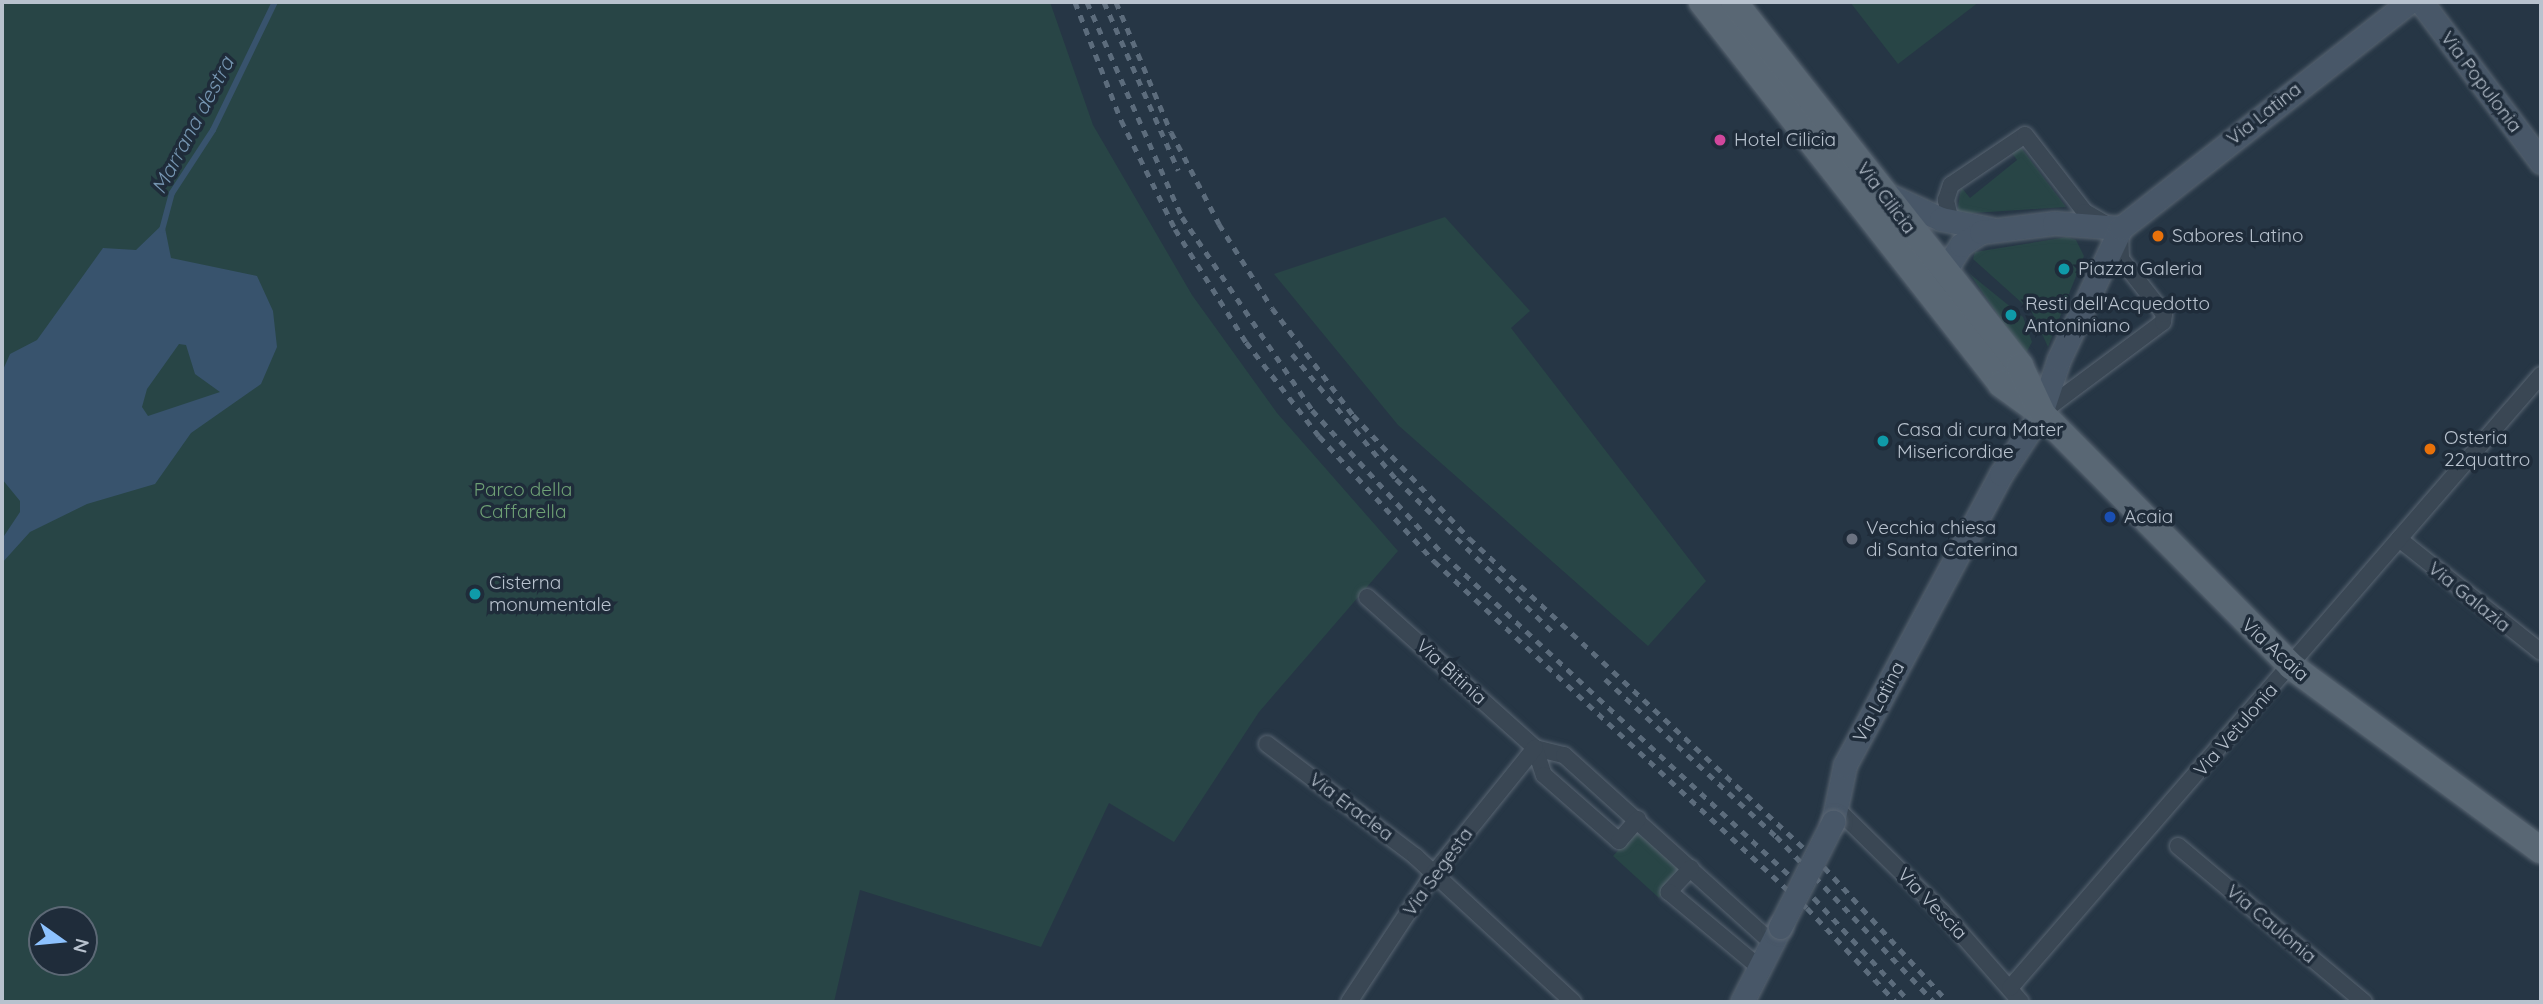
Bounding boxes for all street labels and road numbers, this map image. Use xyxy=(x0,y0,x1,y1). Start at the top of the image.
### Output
street label: Via Populonia xyxy=(2436,27,2526,137)
street label: Via Latina xyxy=(2222,78,2306,150)
street label: Via Cilicia xyxy=(1852,158,1920,238)
street label: Via Galazia xyxy=(2423,557,2515,637)
street label: Via Acaia xyxy=(2237,614,2313,686)
street label: Via Bitinia xyxy=(1411,634,1491,710)
street label: Via Latina xyxy=(1848,658,1910,746)
street label: Via Vetulonia xyxy=(2189,679,2283,781)
street label: Via Eraclea xyxy=(1305,768,1397,846)
street label: Via Segesta xyxy=(1398,823,1478,921)
street label: Via Vescia xyxy=(1892,863,1972,945)
street label: Via Caulonia xyxy=(2221,880,2321,968)

